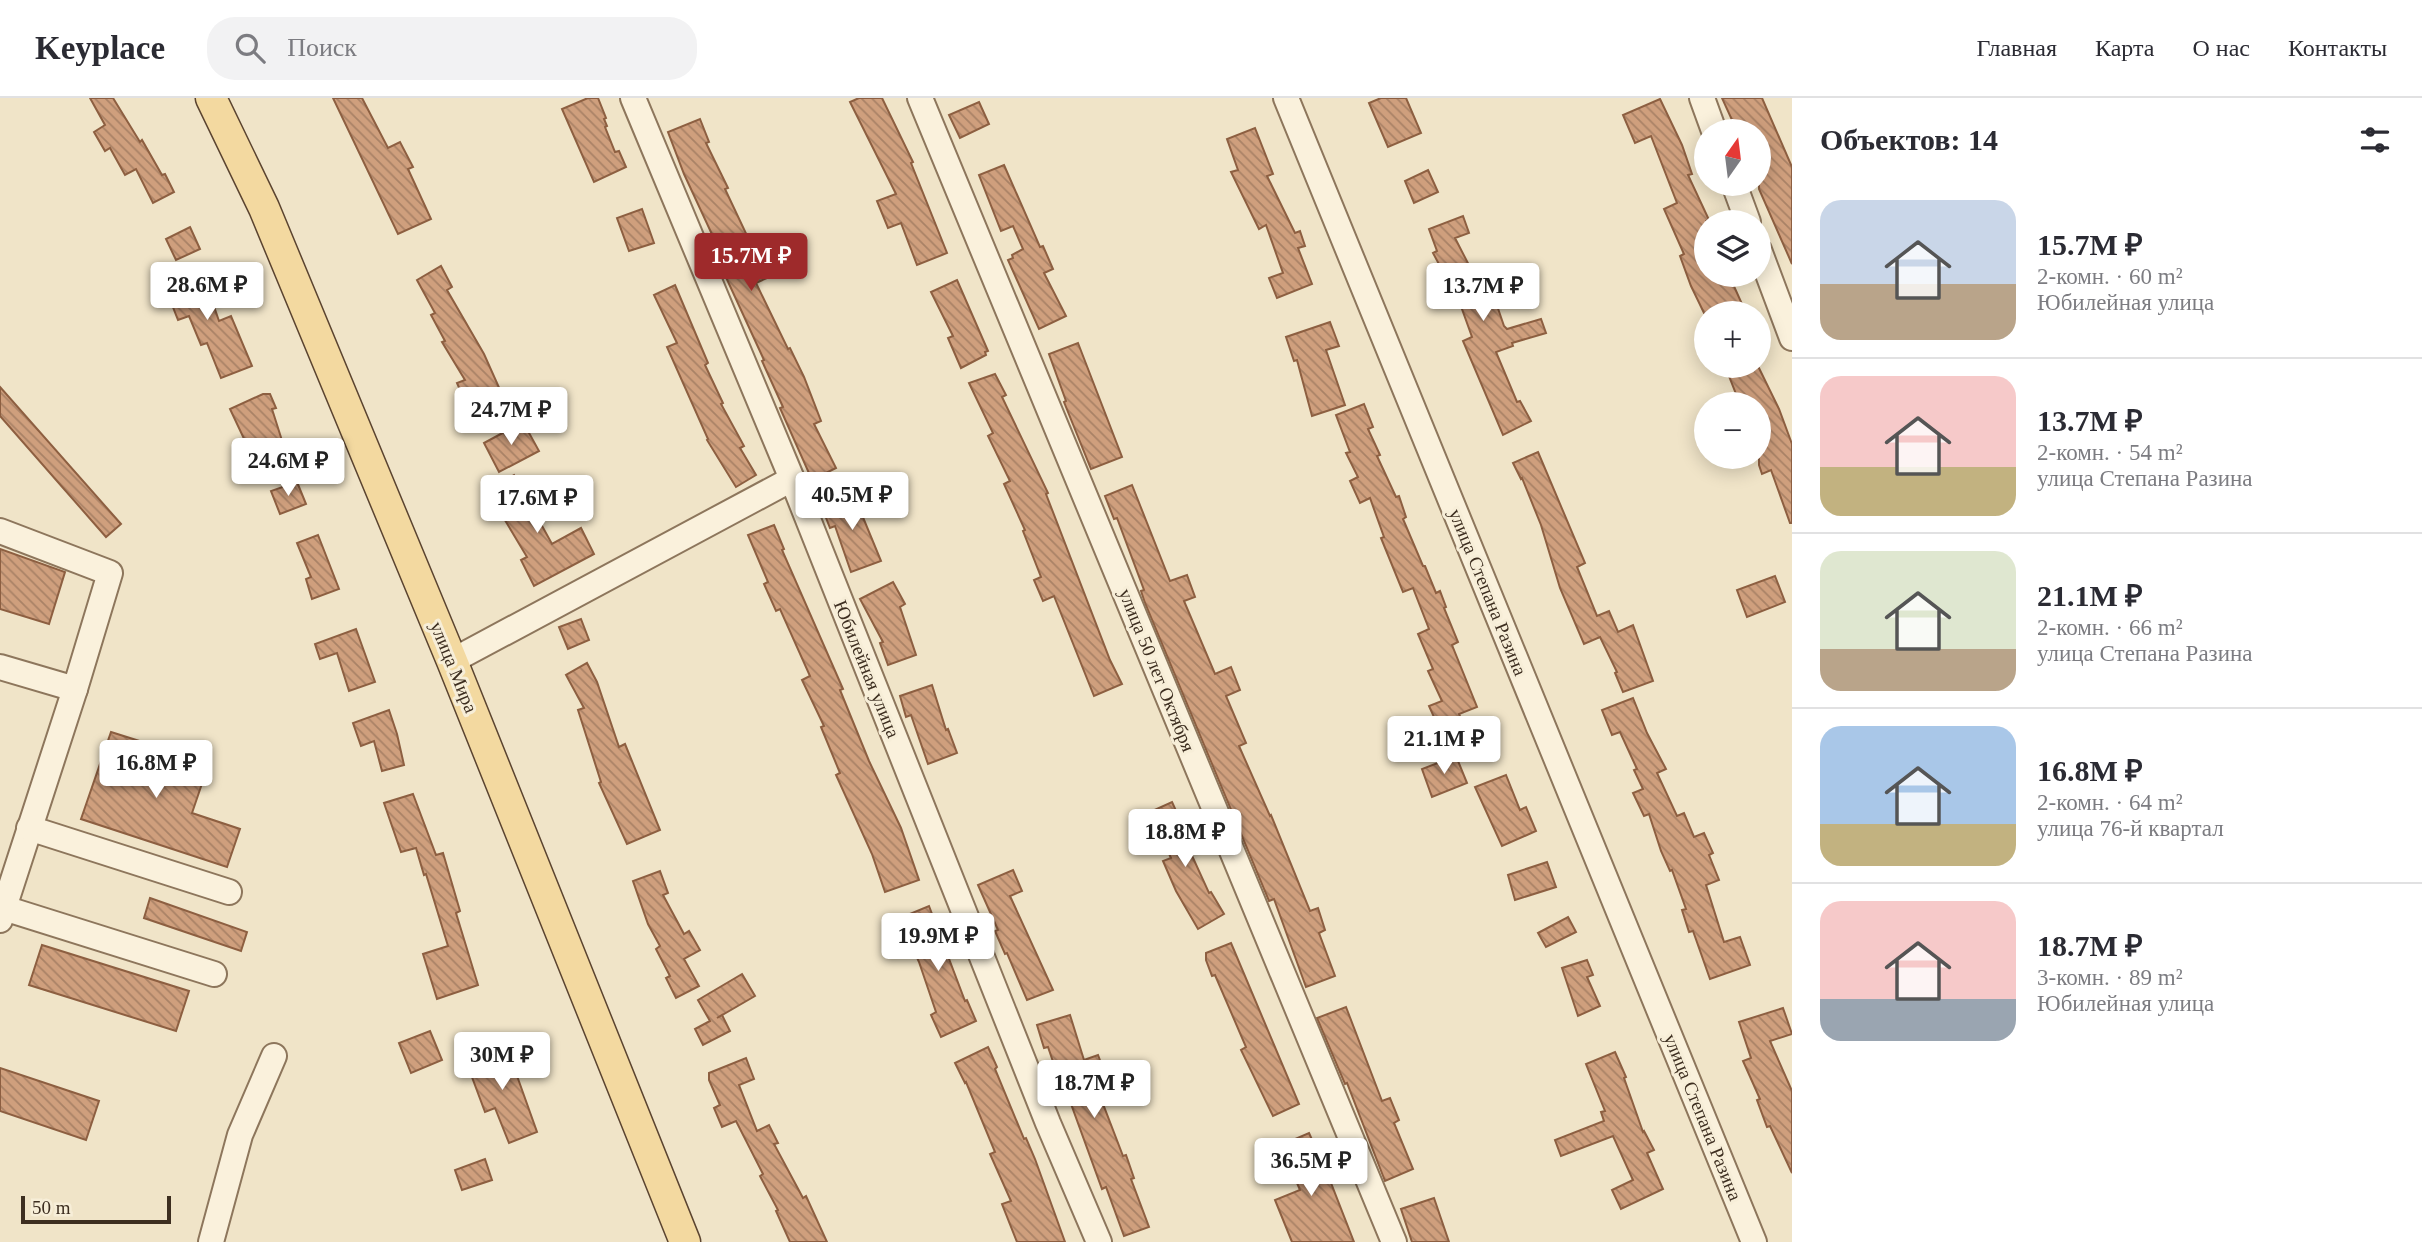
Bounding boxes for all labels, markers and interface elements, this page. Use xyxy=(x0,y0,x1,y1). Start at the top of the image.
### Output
search box xyxy=(207,17,697,80)
icon: search xyxy=(231,29,269,67)
text: Keyplace xyxy=(35,30,165,66)
text: Поиск xyxy=(287,33,357,62)
text: Главная xyxy=(1976,35,2057,61)
text: Карта xyxy=(2095,35,2154,61)
text: О нас xyxy=(2192,35,2250,61)
text: Контакты xyxy=(2288,35,2387,61)
north arrow xyxy=(1694,119,1771,196)
map controls xyxy=(1694,119,1771,469)
icon: filters xyxy=(2356,121,2394,159)
text: Объектов: 14 xyxy=(1820,123,1998,156)
button: layers xyxy=(1694,210,1771,287)
icon: home xyxy=(1876,228,1960,312)
text: 15.7M ₽ xyxy=(2037,228,2143,261)
pin: 15.7M ₽ xyxy=(686,234,816,293)
text: 15.7M ₽ xyxy=(710,243,792,268)
pin: 28.6M ₽ xyxy=(142,262,272,322)
pin: 13.7M ₽ xyxy=(1418,264,1548,323)
text: 2-комн. · 60 m² xyxy=(2037,264,2183,289)
text: 28.6M ₽ xyxy=(166,272,248,297)
text: 13.7M ₽ xyxy=(1442,273,1524,298)
text: Юбилейная улица xyxy=(2037,290,2214,315)
button: + xyxy=(1694,301,1771,378)
pin: 24.7M ₽ xyxy=(446,388,576,447)
button: − xyxy=(1694,392,1771,469)
text: 24.7M ₽ xyxy=(470,397,552,422)
icon: home xyxy=(1876,404,1960,488)
text: 13.7M ₽ xyxy=(2037,404,2143,437)
pin: 24.6M ₽ xyxy=(223,438,353,498)
text: 2-комн. · 54 m² xyxy=(2037,440,2183,465)
text: 24.6M ₽ xyxy=(247,448,329,473)
text: улица Степана Разина xyxy=(2037,466,2253,491)
pin: 40.5M ₽ xyxy=(787,472,917,532)
pin: 17.6M ₽ xyxy=(472,476,602,535)
text: 40.5M ₽ xyxy=(811,482,893,507)
text: 17.6M ₽ xyxy=(496,485,578,510)
street label: улица Степана Разина xyxy=(1445,506,1531,679)
icon: home xyxy=(1876,579,1960,663)
text: 21.1M ₽ xyxy=(2037,579,2143,612)
street label: улица 50 лет Октября xyxy=(1115,585,1199,755)
street label: Юбилейная улица xyxy=(830,597,904,741)
text: 2-комн. · 66 m² xyxy=(2037,615,2183,640)
street label: улица Мира xyxy=(426,618,482,716)
text: улица Степана Разина xyxy=(2037,641,2253,666)
pin: 21.1M ₽ xyxy=(1379,716,1509,776)
text: 21.1M ₽ xyxy=(1403,726,1485,751)
pin: 16.8M ₽ xyxy=(91,740,221,800)
text: 16.8M ₽ xyxy=(115,750,197,775)
icon: home xyxy=(1876,754,1960,838)
text: 16.8M ₽ xyxy=(2037,754,2143,787)
text: 2-комн. · 64 m² xyxy=(2037,790,2183,815)
pin: 18.8M ₽ xyxy=(1120,810,1250,869)
text: улица 76-й квартал xyxy=(2037,816,2224,841)
text: 18.8M ₽ xyxy=(1144,819,1226,844)
pin: 19.9M ₽ xyxy=(873,914,1003,973)
text: 19.9M ₽ xyxy=(897,923,979,948)
icon: home xyxy=(1876,929,1960,1013)
text: 18.7M ₽ xyxy=(2037,929,2143,962)
text: 3-комн. · 89 m² xyxy=(2037,965,2183,990)
text: Юбилейная улица xyxy=(2037,991,2214,1016)
street label: улица Степана Разина xyxy=(1660,1031,1746,1204)
pin: 30M ₽ xyxy=(453,1032,551,1092)
text: 30M ₽ xyxy=(470,1042,534,1067)
pin: 18.7M ₽ xyxy=(1029,1060,1159,1120)
text: 18.7M ₽ xyxy=(1053,1070,1135,1095)
pin: 36.5M ₽ xyxy=(1246,1138,1376,1198)
text: 36.5M ₽ xyxy=(1270,1148,1352,1173)
scale bar xyxy=(21,1193,172,1225)
text: 50 m xyxy=(32,1197,71,1218)

